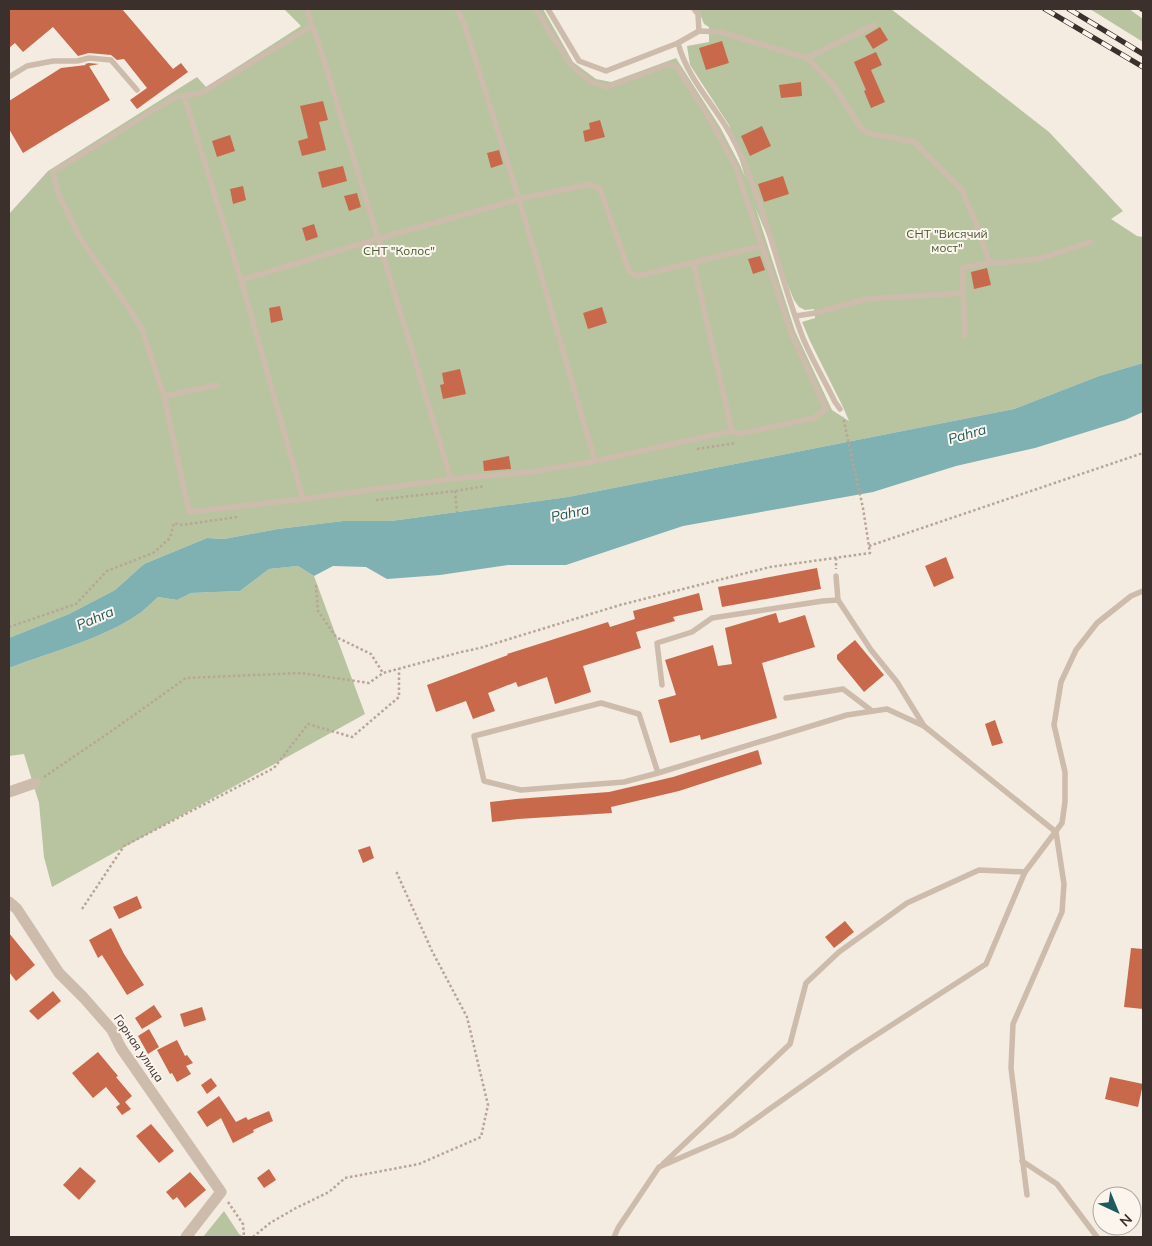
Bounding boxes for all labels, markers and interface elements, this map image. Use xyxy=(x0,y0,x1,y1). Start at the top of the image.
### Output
park label: СНТ "Висячий мост" xyxy=(906,226,988,255)
park label: СНТ "Колос" xyxy=(363,243,435,258)
water label: Pahra xyxy=(946,420,988,448)
water label: Pahra xyxy=(549,500,591,526)
water label: Pahra xyxy=(74,602,116,634)
street label: Горная улица xyxy=(111,1011,167,1085)
north arrow xyxy=(1092,1186,1142,1236)
text: N xyxy=(1116,1210,1136,1230)

